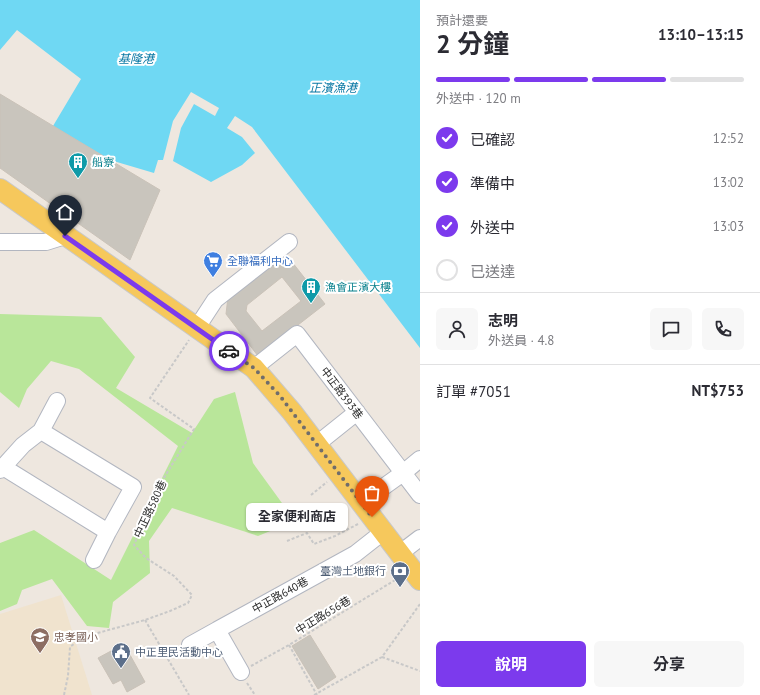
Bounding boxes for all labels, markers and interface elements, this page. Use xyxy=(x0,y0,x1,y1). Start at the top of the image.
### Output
text: 預計還要 xyxy=(436,12,488,29)
text: 13:10–13:15 xyxy=(658,25,744,44)
text: 2 分鐘 xyxy=(436,27,509,60)
water label: 基隆港 xyxy=(118,51,156,66)
water label: 正濱漁港 xyxy=(309,80,359,95)
text: 外送中 · 120 m xyxy=(436,90,521,107)
icon: check xyxy=(436,127,458,149)
text: 已確認 xyxy=(470,130,515,149)
text: 12:52 xyxy=(713,130,744,147)
building icon: 船寮 xyxy=(67,151,89,179)
place label: 船寮 xyxy=(92,155,114,169)
icon: check xyxy=(436,171,458,193)
text: 準備中 xyxy=(470,174,515,193)
text: 13:02 xyxy=(713,174,744,191)
pin xyxy=(48,195,82,236)
icon: home xyxy=(54,201,76,223)
icon: check xyxy=(436,215,458,237)
text: 外送中 xyxy=(470,218,515,237)
text: 13:03 xyxy=(713,218,744,235)
supermarket icon: 全聯福利中心 xyxy=(202,250,224,278)
place label: 全聯福利中心 xyxy=(227,254,293,268)
text: 已送達 xyxy=(470,262,515,281)
building icon: 漁會正濱大樓 xyxy=(300,276,322,304)
place label: 漁會正濱大樓 xyxy=(325,280,391,294)
button: person xyxy=(436,308,478,350)
button: chat xyxy=(650,308,692,350)
button: phone xyxy=(702,308,744,350)
text: 志明 xyxy=(488,311,518,330)
courier xyxy=(209,331,249,371)
text: 外送員 · 4.8 xyxy=(488,332,554,349)
icon: car xyxy=(218,340,240,362)
street label: 中正路393巷 xyxy=(318,364,366,422)
text: NT$753 xyxy=(692,381,744,400)
text: 訂單 #7051 xyxy=(436,382,511,401)
pin xyxy=(355,476,389,517)
street label: 中正路580巷 xyxy=(131,478,169,540)
icon: bag xyxy=(361,482,383,504)
callout: 全家便利商店 xyxy=(246,503,348,531)
text: 全家便利商店 xyxy=(258,508,336,525)
bank icon: 臺灣土地銀行 xyxy=(389,560,411,588)
place label: 臺灣土地銀行 xyxy=(320,564,386,578)
street label: 中正路640巷 xyxy=(249,574,311,616)
street label: 中正路656巷 xyxy=(293,593,353,637)
school or university icon: 忠孝國小 xyxy=(29,626,51,654)
place label: 忠孝國小 xyxy=(54,630,98,644)
public building icon: 中正里民活動中心 xyxy=(110,641,132,669)
button: 說明 xyxy=(436,641,586,687)
button: 分享 xyxy=(594,641,744,687)
place label: 中正里民活動中心 xyxy=(135,645,223,659)

